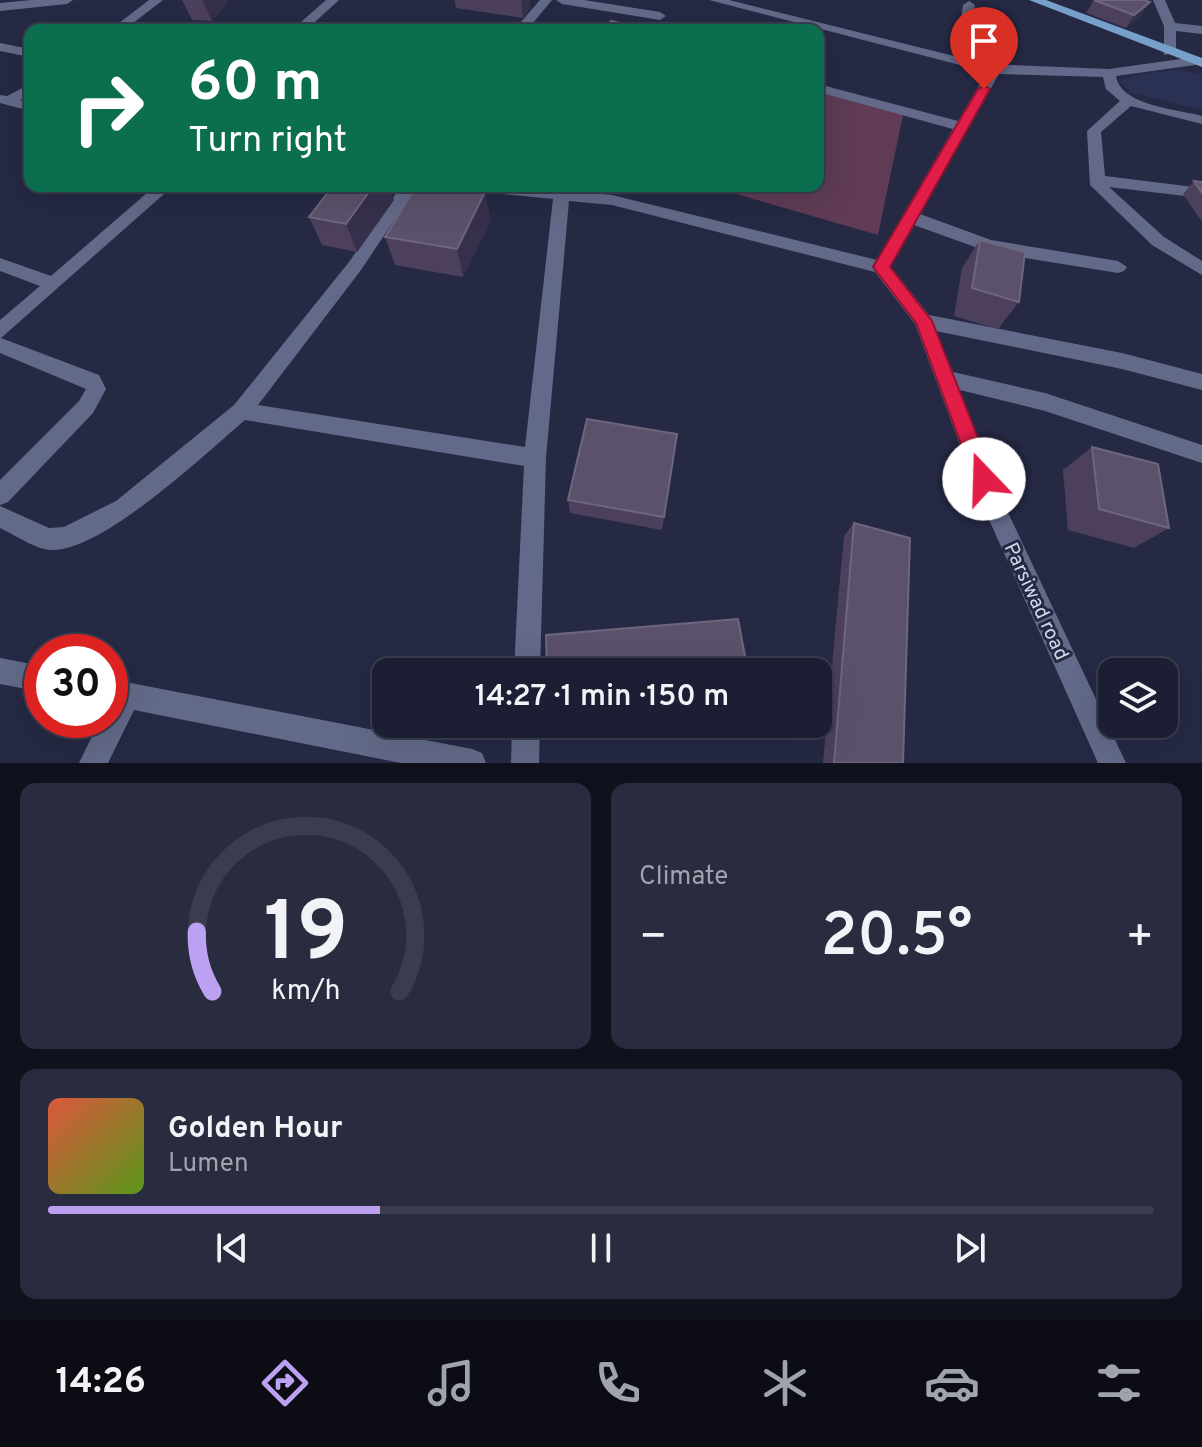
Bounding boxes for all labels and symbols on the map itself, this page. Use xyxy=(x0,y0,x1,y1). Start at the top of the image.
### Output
pin xyxy=(950,7,1018,89)
position arrow xyxy=(942,437,1026,521)
street label: Parsiwad road xyxy=(997,539,1074,665)
speed limit sign: 30 xyxy=(24,634,128,738)

